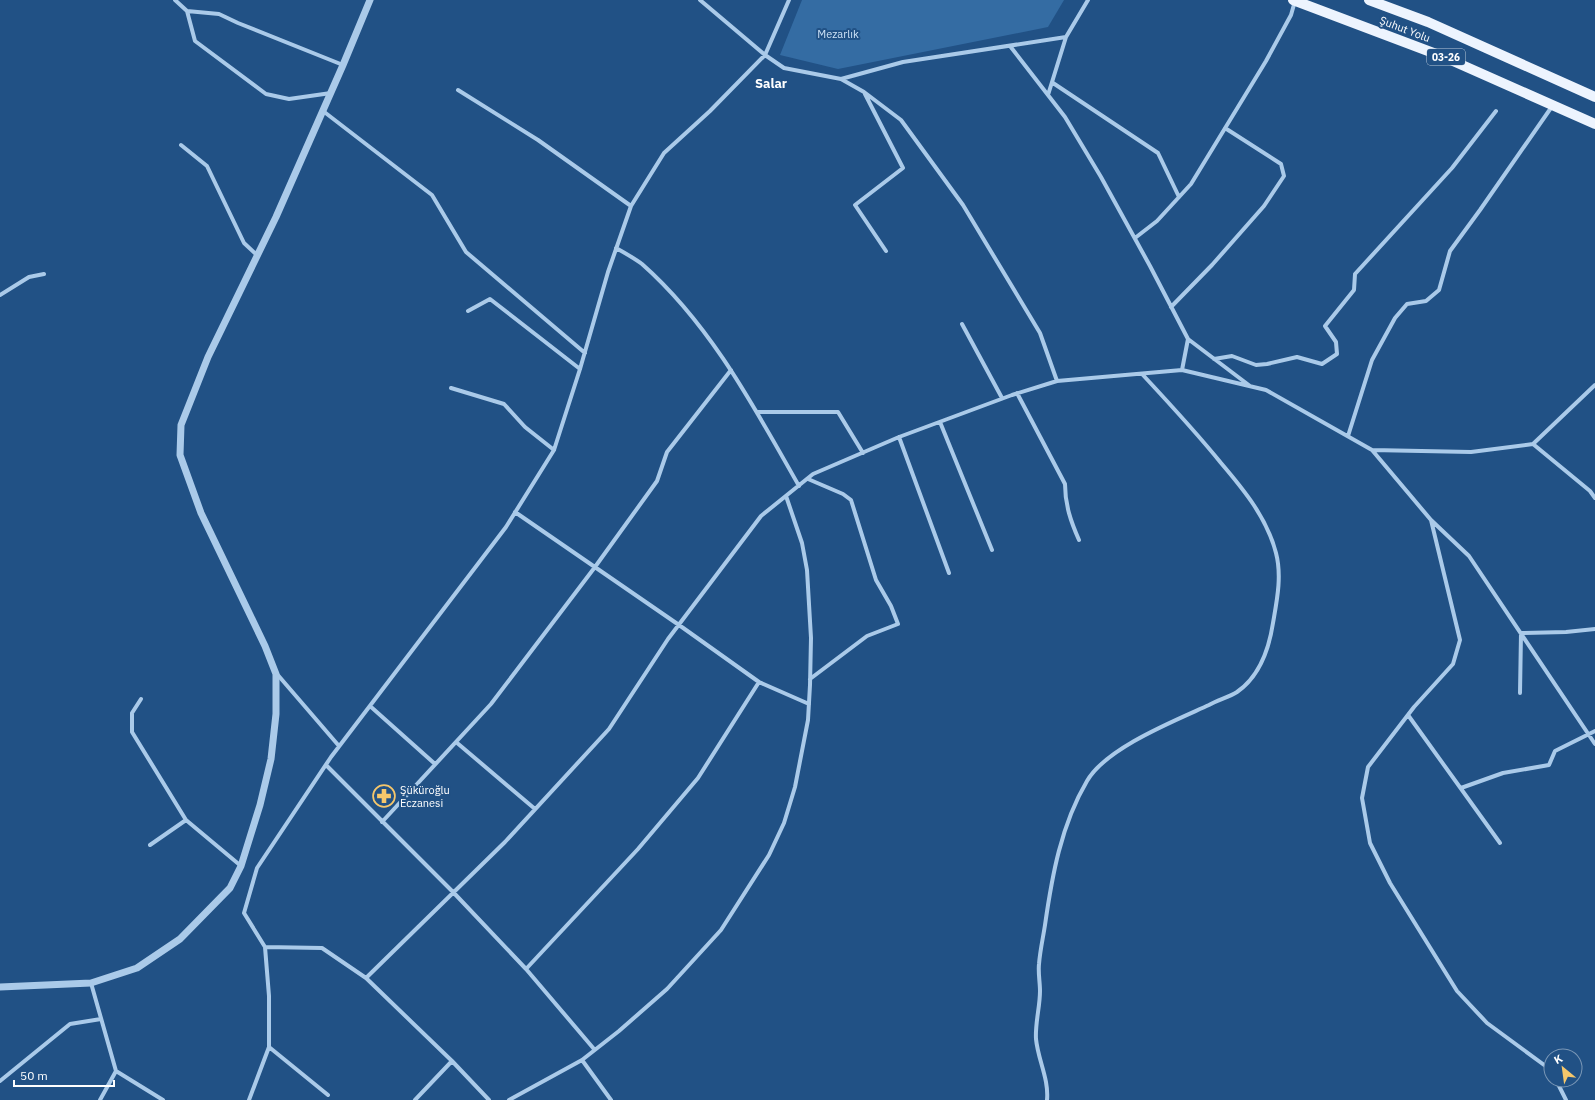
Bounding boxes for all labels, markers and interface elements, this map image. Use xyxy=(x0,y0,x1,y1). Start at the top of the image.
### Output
street label: Şuhut Yolu xyxy=(1378,13,1432,45)
park label: Mezarlık xyxy=(817,27,859,41)
road number: 03-26 xyxy=(1427,49,1465,65)
district label: Salar xyxy=(755,75,787,92)
pharmacy icon: Şüküroğlu Eczanesi xyxy=(371,783,397,809)
place label: Şüküroğlu Eczanesi xyxy=(400,783,450,810)
north arrow xyxy=(1543,1048,1583,1088)
text: K xyxy=(1551,1051,1565,1067)
scale bar xyxy=(14,1062,114,1088)
text: 50 m xyxy=(20,1068,48,1083)

